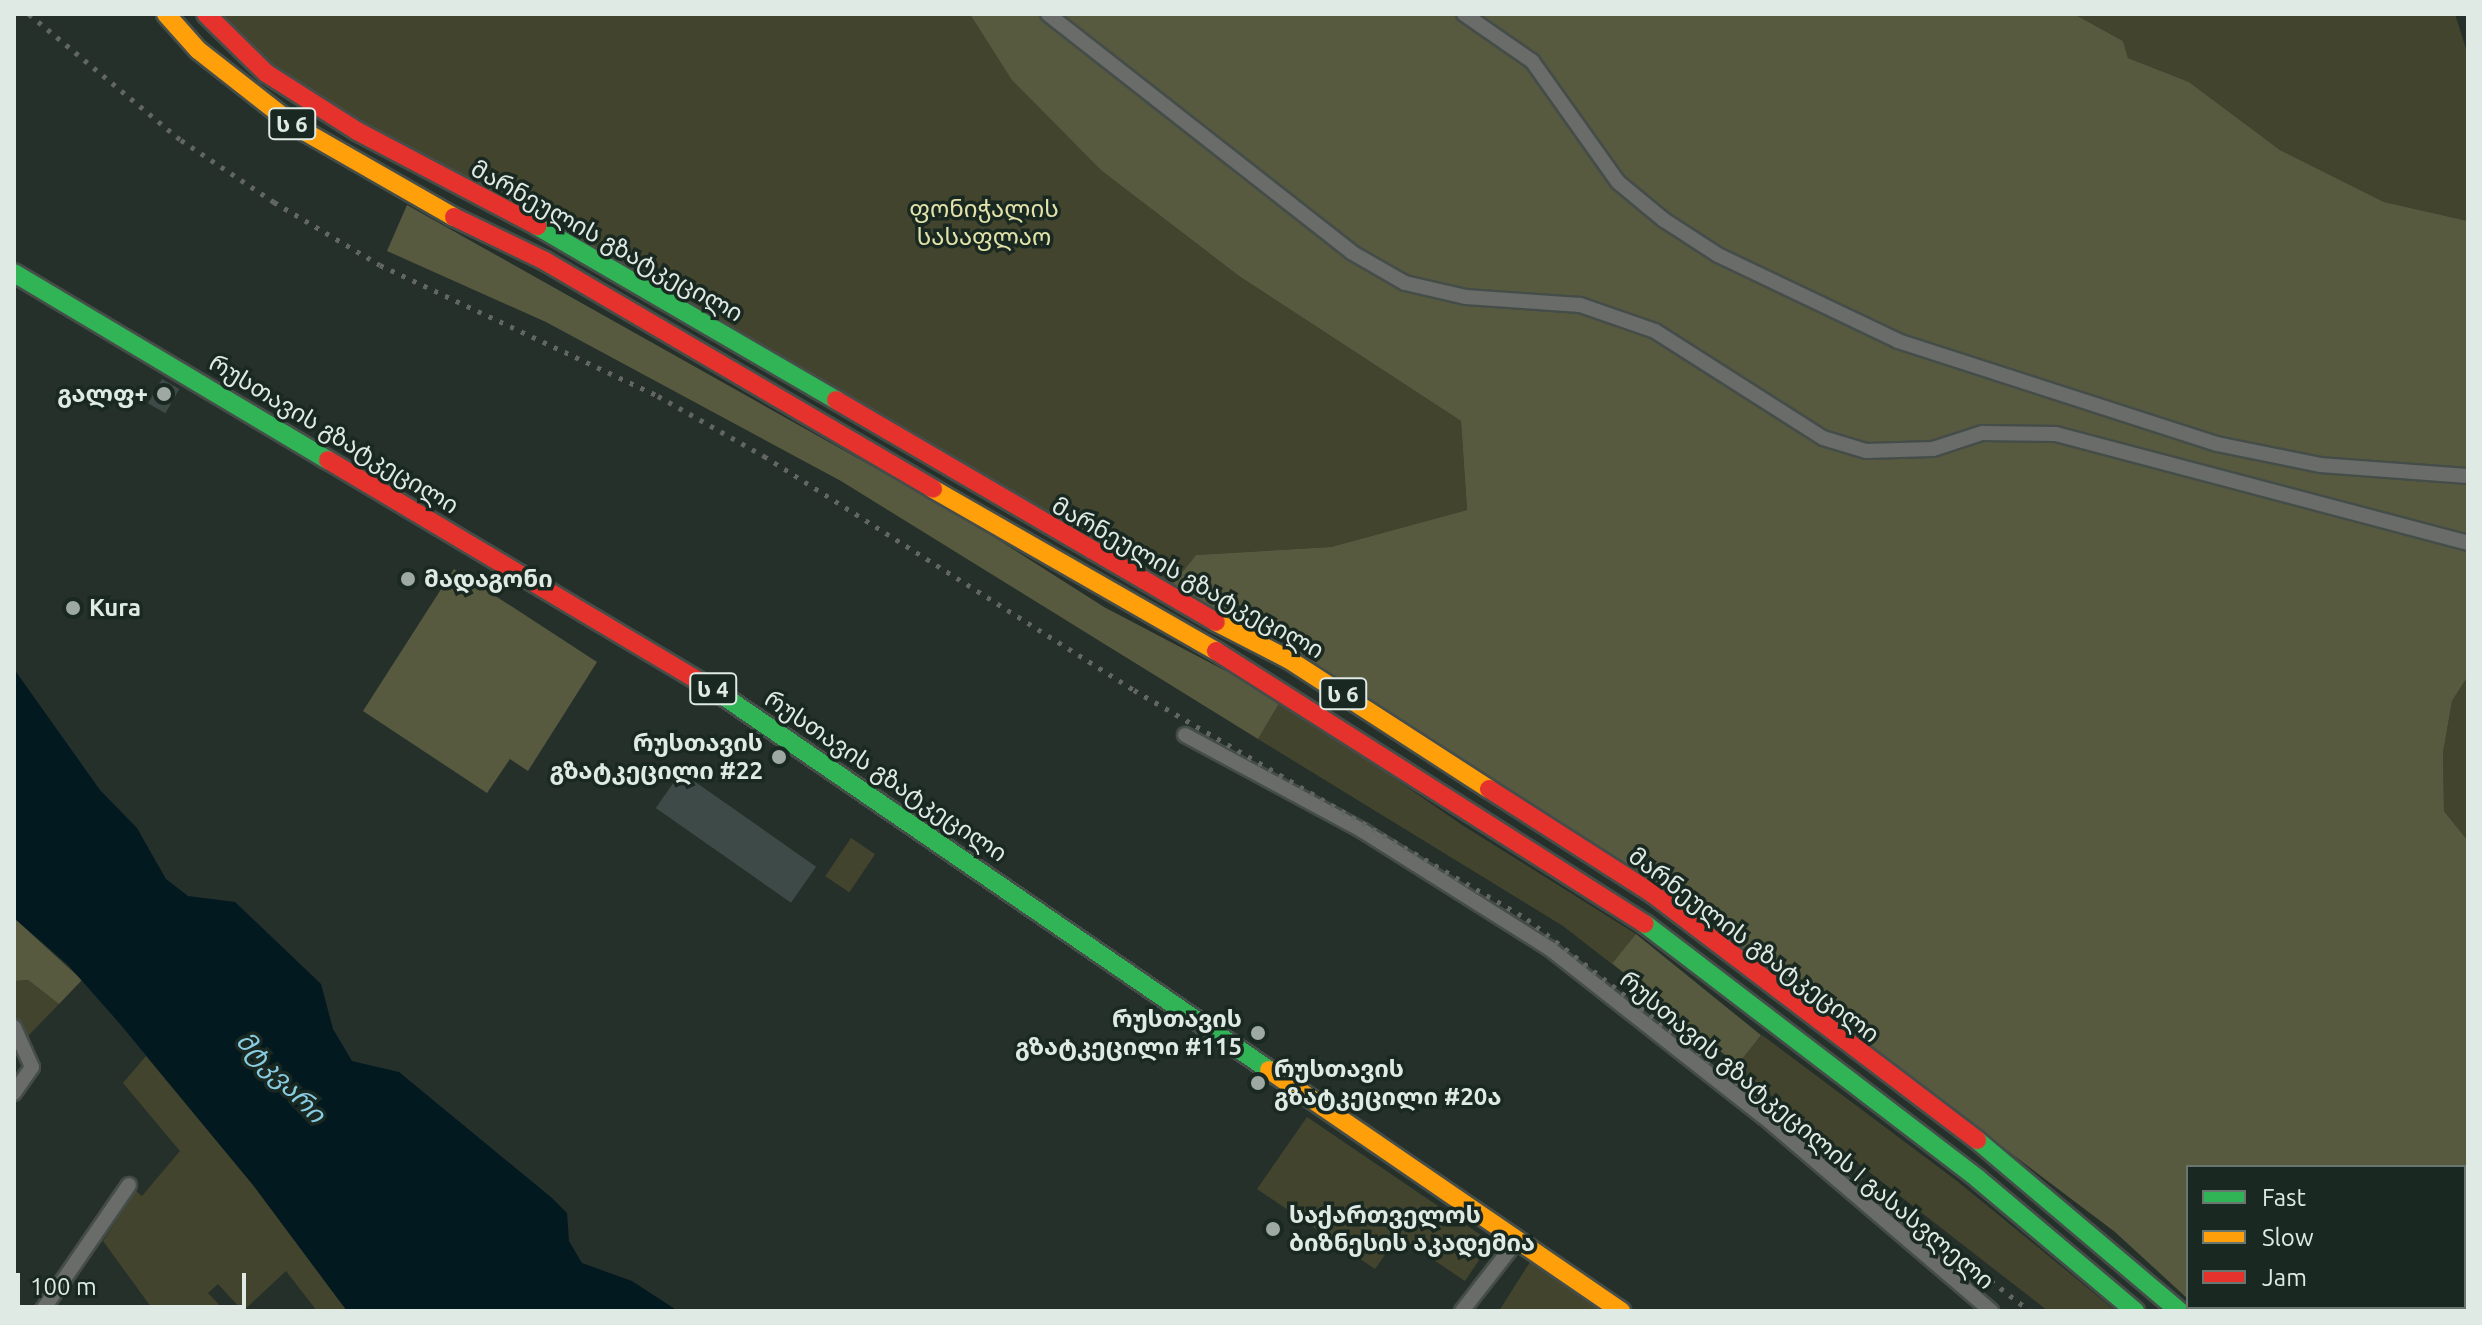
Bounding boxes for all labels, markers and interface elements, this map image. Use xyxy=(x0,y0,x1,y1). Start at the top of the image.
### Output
road number: ს 6 xyxy=(268,106,316,142)
street label: მარნეულის გზატკეცილი xyxy=(466,154,748,328)
park label: ფონიჭალის სასაფლაო xyxy=(909,195,1059,251)
street label: რუსთავის გზატკეცილი xyxy=(204,348,464,520)
place label: გალფ+ xyxy=(57,380,148,408)
marker: გალფ+ xyxy=(155,385,173,403)
street label: მარნეულის გზატკეცილი xyxy=(1047,491,1329,665)
place label: მადაგონი xyxy=(424,565,553,593)
marker: მადაგონი xyxy=(399,570,417,588)
place label: Kura xyxy=(89,594,141,622)
marker: Kura xyxy=(64,599,82,617)
road number: ს 4 xyxy=(689,671,737,707)
road number: ს 6 xyxy=(1319,676,1367,712)
street label: რუსთავის გზატკეცილი xyxy=(759,684,1013,868)
place label: რუსთავის გზატკეცილი #22 xyxy=(550,729,763,785)
marker: რუსთავის გზატკეცილი #22 xyxy=(770,748,788,766)
street label: მარნეულის გზატკეცილი xyxy=(1623,841,1885,1049)
street label: რუსთავის გზატკეცილის I გასასვლელი xyxy=(1614,965,2000,1295)
place label: რუსთავის გზატკეცილი #115 xyxy=(1015,1005,1242,1061)
marker: რუსთავის გზატკეცილი #115 xyxy=(1249,1024,1267,1042)
water label: მტკვარი xyxy=(230,1025,332,1129)
place label: რუსთავის გზატკეცილი #20ა xyxy=(1274,1055,1501,1111)
marker: რუსთავის გზატკეცილი #20ა xyxy=(1249,1074,1267,1092)
legend xyxy=(2186,1165,2466,1309)
text: Fast xyxy=(2262,1184,2306,1211)
place label: საქართველოს ბიზნესის აკადემია xyxy=(1289,1201,1535,1257)
marker: საქართველოს ბიზნესის აკადემია xyxy=(1264,1220,1282,1238)
text: Slow xyxy=(2262,1224,2314,1251)
scale bar xyxy=(20,1257,250,1307)
text: Jam xyxy=(2262,1264,2307,1291)
text: 100 m xyxy=(30,1273,97,1300)

